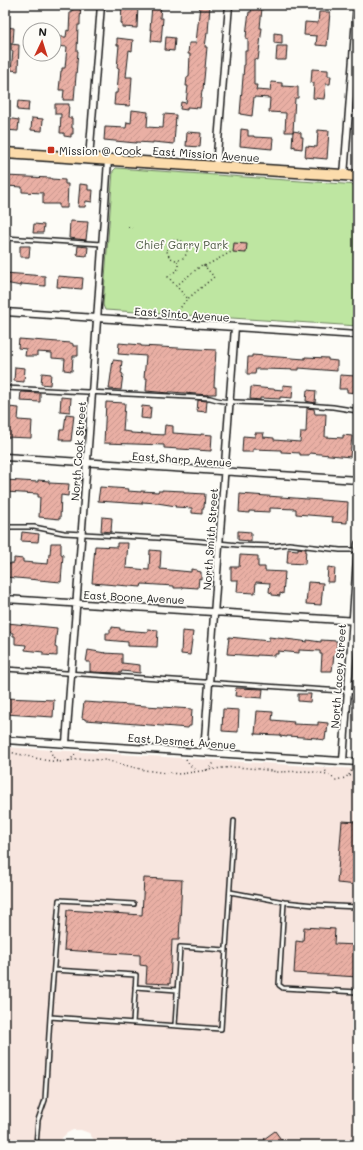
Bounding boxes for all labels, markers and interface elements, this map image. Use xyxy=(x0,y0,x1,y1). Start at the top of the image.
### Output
north arrow xyxy=(22,22,62,62)
text: N xyxy=(38,24,47,39)
place label: Mission @ Cook xyxy=(59,143,141,158)
street label: East Mission Avenue xyxy=(152,143,260,165)
marker: Mission @ Cook xyxy=(46,145,56,155)
park label: Chief Garry Park xyxy=(136,237,228,252)
street label: East Sinto Avenue xyxy=(134,303,230,325)
street label: North Cook Street xyxy=(67,400,89,501)
street label: East Sharp Avenue xyxy=(132,448,233,470)
street label: North Smith Street xyxy=(199,487,221,591)
street label: East Boone Avenue xyxy=(83,587,185,607)
street label: North Lacey Street xyxy=(327,623,349,729)
street label: East Desmet Avenue xyxy=(127,730,237,752)

